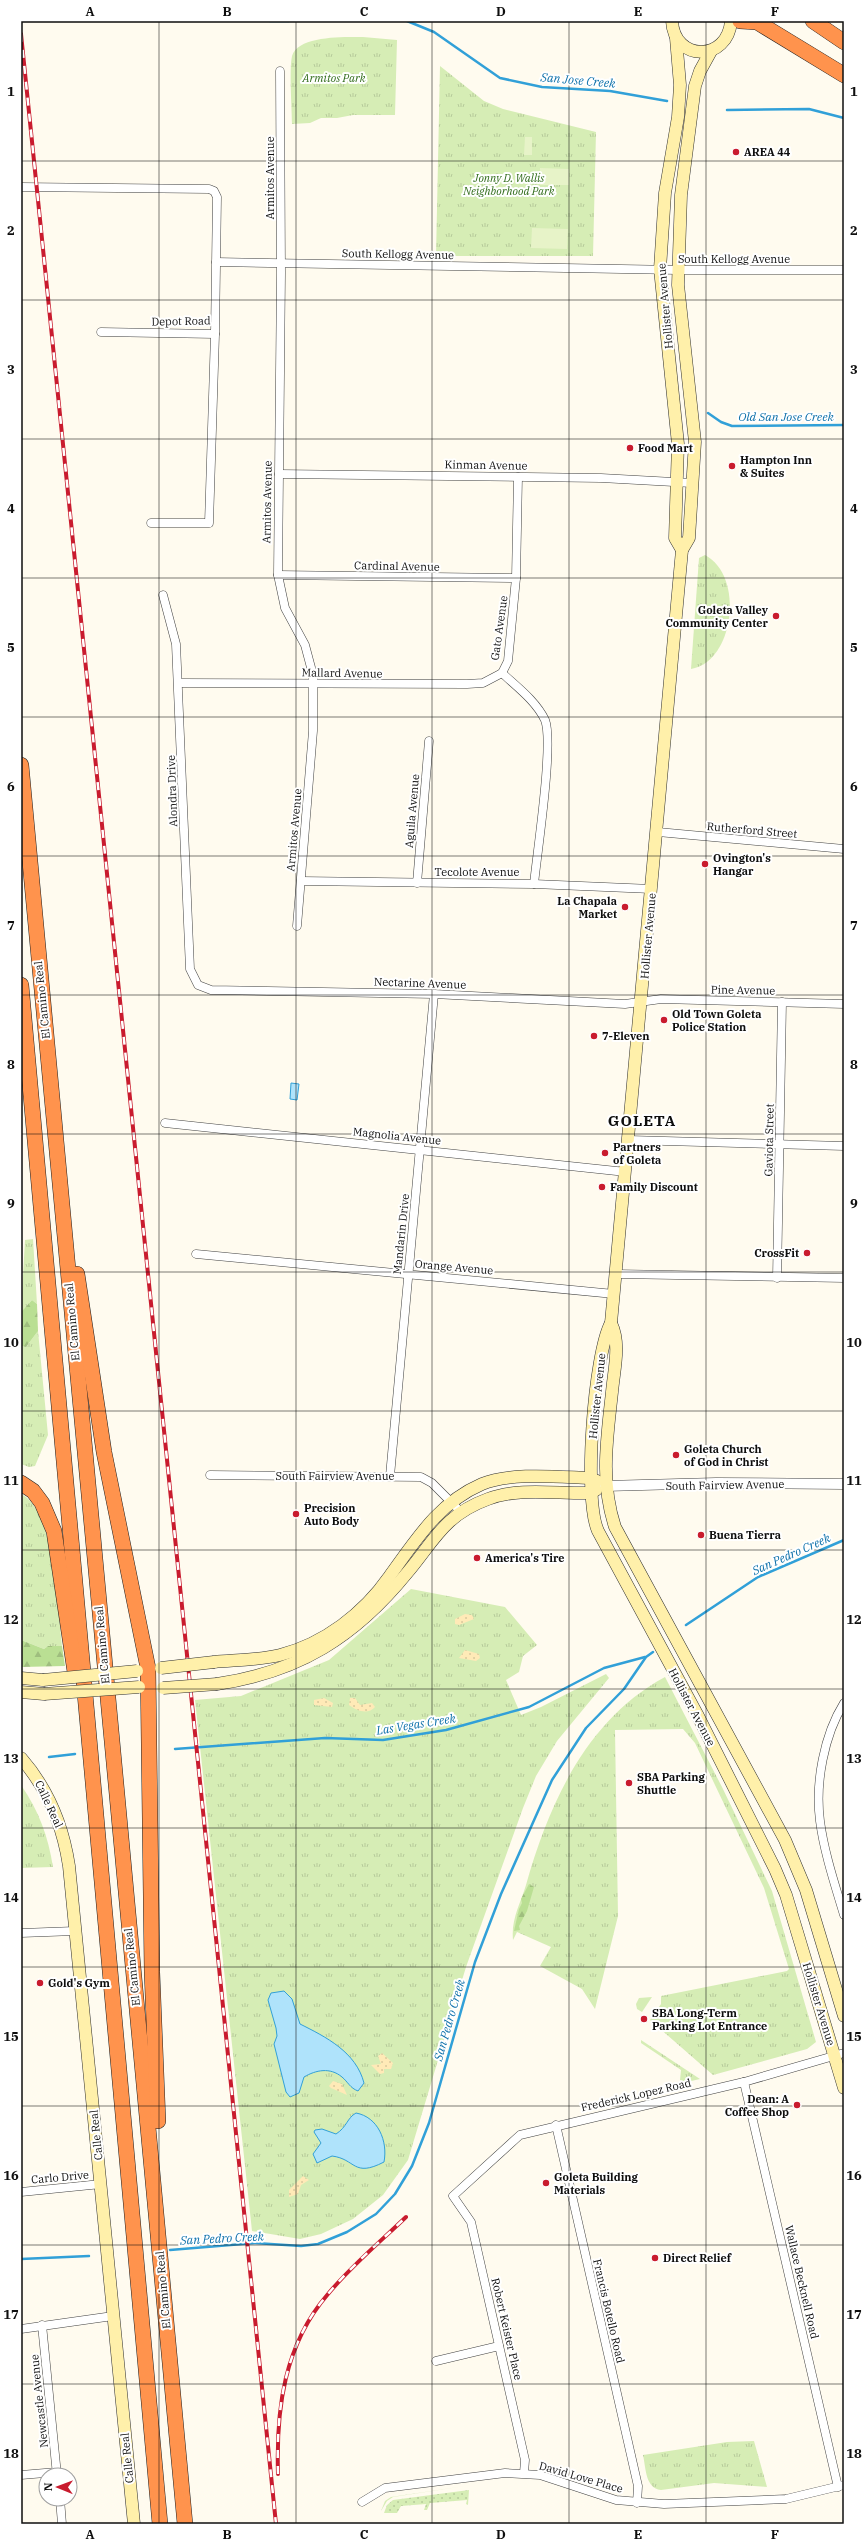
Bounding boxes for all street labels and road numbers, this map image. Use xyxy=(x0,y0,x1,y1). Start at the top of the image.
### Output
street label: Armitos Avenue xyxy=(263,136,277,220)
street label: South Kellogg Avenue xyxy=(342,246,454,262)
street label: South Kellogg Avenue xyxy=(678,252,790,266)
street label: Hollister Avenue xyxy=(654,262,676,349)
street label: Depot Road xyxy=(151,313,211,329)
street label: Kinman Avenue xyxy=(444,457,528,473)
street label: Armitos Avenue xyxy=(259,460,275,544)
street label: Cardinal Avenue xyxy=(354,558,440,574)
street label: Gato Avenue xyxy=(488,595,510,661)
street label: Mallard Avenue xyxy=(301,665,383,681)
street label: Alondra Drive xyxy=(164,755,180,827)
street label: Aguila Avenue xyxy=(402,773,422,849)
street label: Armitos Avenue xyxy=(283,788,305,872)
street label: Rutherford Street xyxy=(706,819,798,841)
street label: Tecolote Avenue xyxy=(435,865,520,879)
street label: Hollister Avenue xyxy=(637,892,659,979)
street label: El Camino Real xyxy=(31,960,53,1040)
street label: Nectarine Avenue xyxy=(374,974,467,992)
street label: Pine Avenue xyxy=(711,982,775,998)
street label: Gaviota Street xyxy=(761,1103,777,1177)
street label: Magnolia Avenue xyxy=(352,1124,442,1148)
street label: Mandarin Drive xyxy=(390,1193,412,1275)
street label: Orange Avenue xyxy=(414,1257,494,1277)
street label: El Camino Real xyxy=(62,1282,82,1362)
street label: Hollister Avenue xyxy=(586,1352,608,1440)
street label: South Fairview Avenue xyxy=(276,1469,395,1483)
street label: South Fairview Avenue xyxy=(665,1477,785,1493)
street label: El Camino Real xyxy=(92,1605,112,1685)
street label: Hollister Avenue xyxy=(666,1666,718,1748)
street label: Calle Real xyxy=(32,1778,66,1830)
street label: El Camino Real xyxy=(121,1927,143,2007)
street label: Hollister Avenue xyxy=(800,1961,838,2047)
street label: Frederick Lopez Road xyxy=(579,2075,693,2115)
street label: Calle Real xyxy=(86,2109,106,2161)
street label: Carlo Drive xyxy=(31,2168,89,2186)
street label: Wallace Becknell Road xyxy=(782,2224,822,2341)
street label: El Camino Real xyxy=(153,2250,173,2330)
street label: Francis Botello Road xyxy=(590,2258,628,2365)
street label: Robert Keister Place xyxy=(488,2277,526,2382)
street label: Newcastle Avenue xyxy=(27,2353,51,2449)
street label: Calle Real xyxy=(117,2432,137,2484)
street label: David Love Place xyxy=(537,2458,625,2496)

